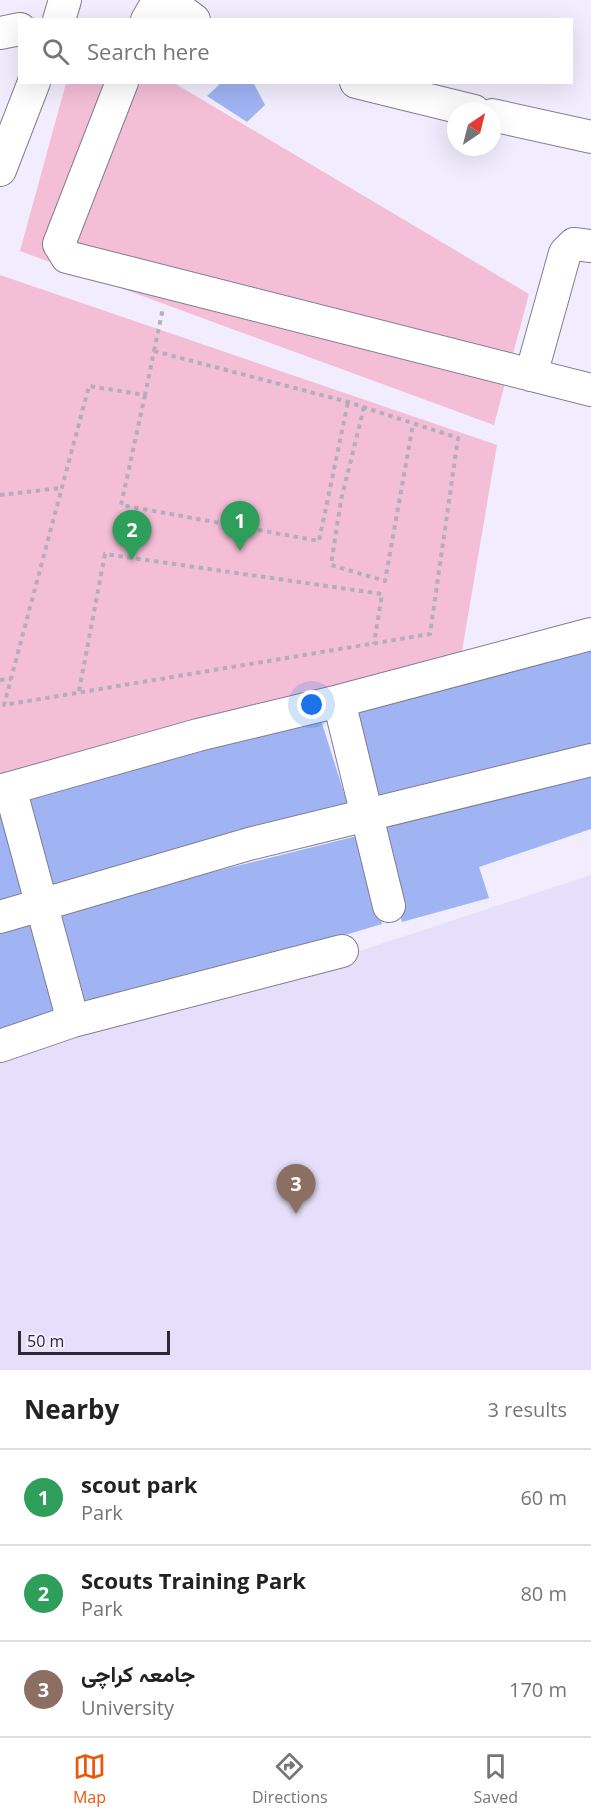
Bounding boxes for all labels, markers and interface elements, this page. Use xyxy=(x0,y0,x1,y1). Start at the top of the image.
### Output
search box xyxy=(18,18,573,84)
icon: search xyxy=(39,35,72,68)
text: Search here xyxy=(87,36,210,66)
north arrow xyxy=(447,102,501,156)
pin: 1 xyxy=(220,502,260,551)
pin: 2 xyxy=(112,510,152,560)
your location xyxy=(297,690,326,719)
pin: 3 xyxy=(276,1164,316,1214)
scale bar xyxy=(18,1328,170,1356)
text: 50 m xyxy=(27,1330,64,1352)
text: Nearby xyxy=(24,1391,119,1427)
text: 3 results xyxy=(487,1396,567,1423)
text: scout park xyxy=(81,1469,197,1499)
text: 1 xyxy=(38,1484,49,1511)
text: 60 m xyxy=(520,1484,567,1511)
text: Park xyxy=(81,1499,123,1526)
text: Scouts Training Park xyxy=(81,1565,306,1595)
text: 2 xyxy=(38,1580,49,1607)
text: 80 m xyxy=(520,1580,567,1607)
text: Park xyxy=(81,1595,123,1622)
text: جامعہ کراچی xyxy=(81,1658,195,1688)
text: 3 xyxy=(38,1676,49,1703)
text: 170 m xyxy=(509,1676,567,1703)
text: University xyxy=(81,1694,174,1721)
tab: Map xyxy=(73,1750,106,1808)
tab: Directions xyxy=(252,1750,328,1808)
tab: Saved xyxy=(474,1750,518,1808)

